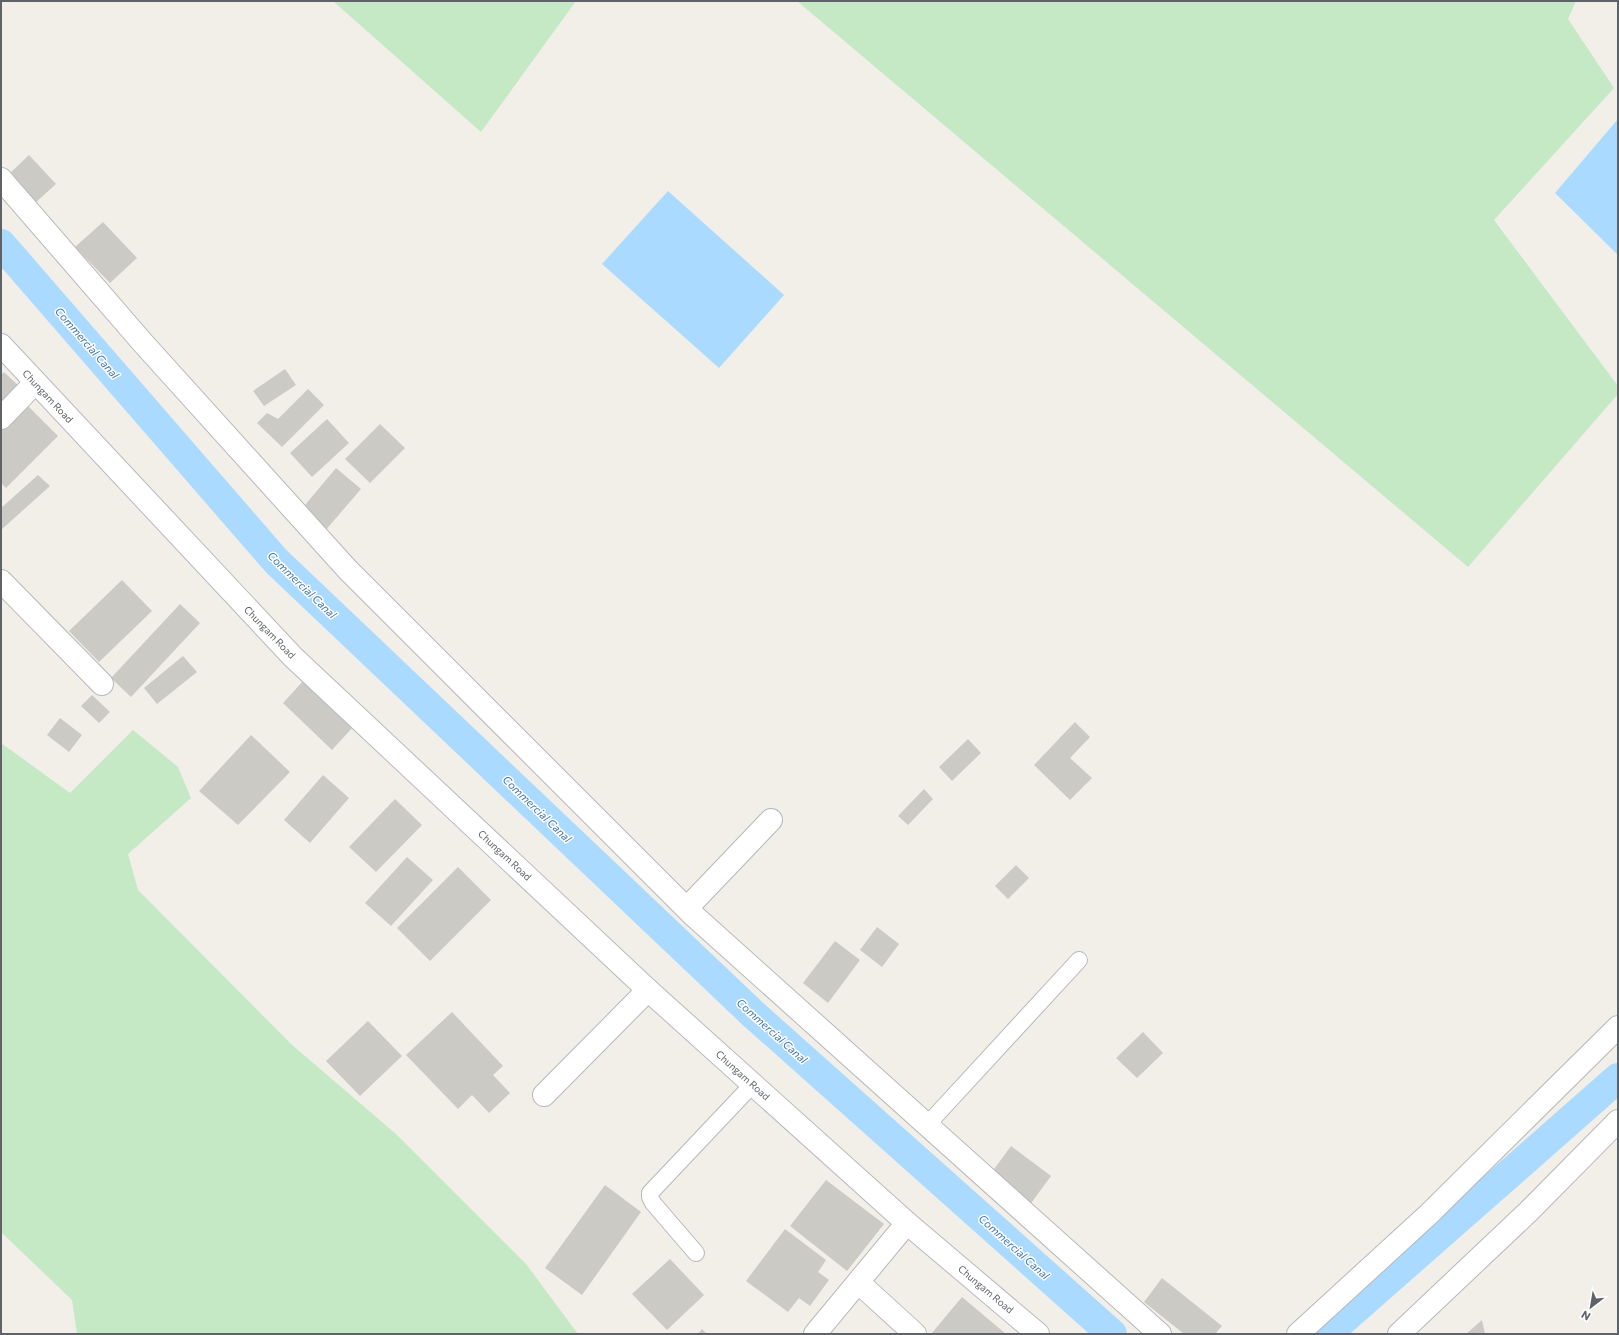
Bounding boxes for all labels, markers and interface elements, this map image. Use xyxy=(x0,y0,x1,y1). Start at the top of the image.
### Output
water label: Commercial Canal xyxy=(53,304,122,381)
street label: Chungam Road xyxy=(20,367,76,425)
water label: Commercial Canal xyxy=(265,549,340,621)
street label: Chungam Road xyxy=(242,603,298,661)
water label: Commercial Canal xyxy=(500,773,575,845)
street label: Chungam Road xyxy=(476,827,534,883)
water label: Commercial Canal xyxy=(734,996,810,1066)
street label: Chungam Road xyxy=(714,1048,773,1103)
water label: Commercial Canal xyxy=(976,1212,1052,1282)
street label: Chungam Road xyxy=(956,1262,1016,1316)
north arrow xyxy=(1571,1287,1611,1327)
text: N xyxy=(1579,1308,1592,1324)

